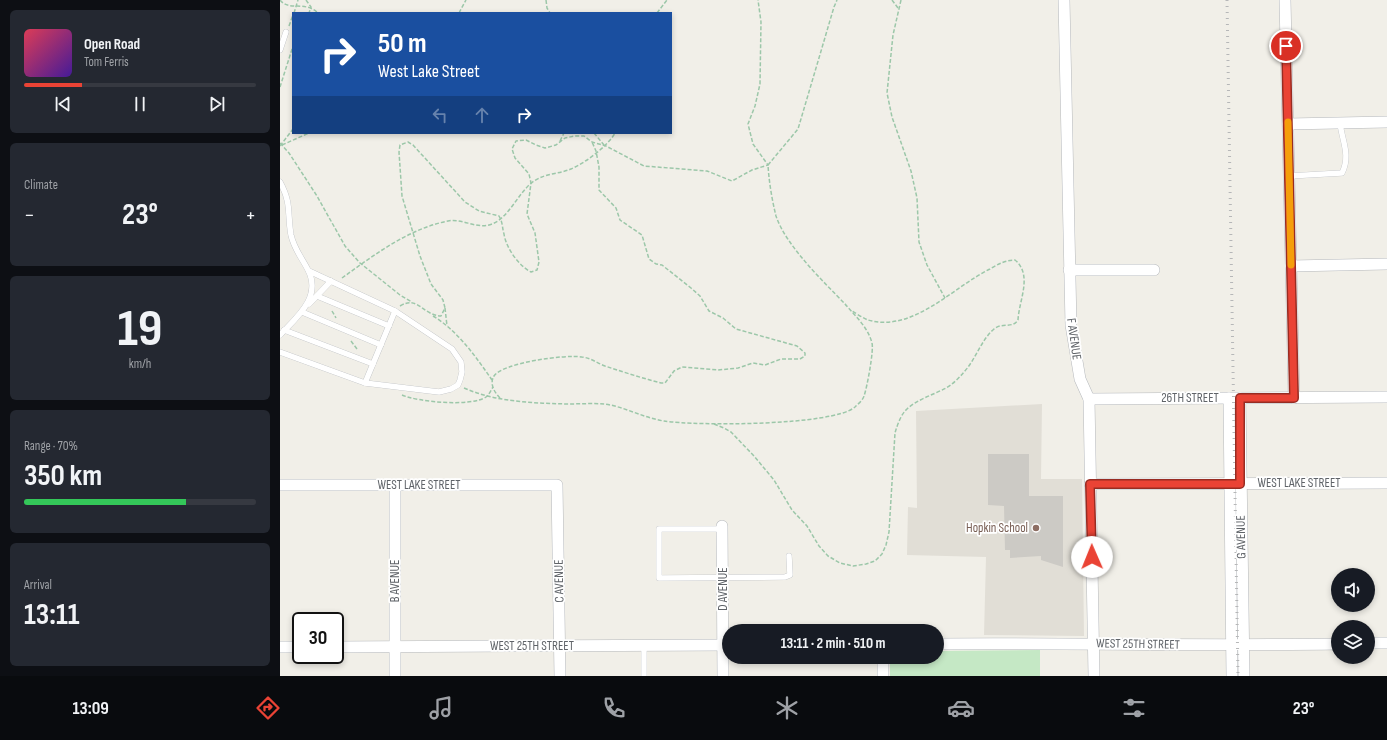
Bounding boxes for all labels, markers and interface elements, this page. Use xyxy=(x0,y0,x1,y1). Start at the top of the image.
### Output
text: 50 m xyxy=(378,27,427,60)
icon: right xyxy=(312,28,364,80)
pin xyxy=(1269,29,1303,63)
text: Open Road xyxy=(84,35,140,54)
icon: arrive xyxy=(1275,35,1297,57)
text: Tom Ferris xyxy=(84,54,129,70)
text: West Lake Street xyxy=(378,61,480,82)
icon: previous xyxy=(52,93,74,115)
icon: pause xyxy=(129,93,151,115)
icon: next xyxy=(206,93,228,115)
icon: left xyxy=(429,104,451,126)
icon: ahead xyxy=(471,104,493,126)
icon: right xyxy=(513,104,535,126)
text: Climate xyxy=(24,177,58,193)
text: 23° xyxy=(122,197,158,233)
text: − xyxy=(24,202,35,229)
text: + xyxy=(245,202,256,229)
text: 19 xyxy=(117,298,163,361)
street label: F AVENUE xyxy=(1063,317,1085,361)
text: km/h xyxy=(129,356,151,372)
street label: 26TH STREET xyxy=(1161,390,1219,406)
text: Range · 70% xyxy=(24,438,78,454)
text: 350 km xyxy=(24,458,102,494)
street label: WEST LAKE STREET xyxy=(1257,475,1341,491)
street label: WEST LAKE STREET xyxy=(377,477,461,493)
street label: G AVENUE xyxy=(1233,515,1249,559)
place label: Hopkin School xyxy=(966,520,1028,536)
marker: Hopkin School xyxy=(1031,523,1041,533)
position arrow xyxy=(1071,536,1113,578)
street label: C AVENUE xyxy=(551,559,567,603)
street label: B AVENUE xyxy=(387,560,403,602)
street label: D AVENUE xyxy=(715,567,731,611)
map controls xyxy=(1331,568,1375,664)
button: sound xyxy=(1331,568,1375,612)
text: Arrival xyxy=(24,577,52,593)
text: 13:11 xyxy=(24,597,79,633)
speed limit sign: 30 xyxy=(292,612,344,664)
button: layers xyxy=(1331,620,1375,664)
text: 13:11 · 2 min · 510 m xyxy=(781,634,885,653)
street label: WEST 25TH STREET xyxy=(1096,635,1180,653)
street label: WEST 25TH STREET xyxy=(490,638,574,654)
icon: directions xyxy=(254,694,282,722)
icon: music xyxy=(427,694,455,722)
icon: phone xyxy=(600,694,628,722)
icon: climate xyxy=(773,694,801,722)
icon: car xyxy=(947,694,975,722)
icon: filters xyxy=(1120,694,1148,722)
text: 13:09 xyxy=(73,698,109,719)
text: 23° xyxy=(1293,698,1314,719)

